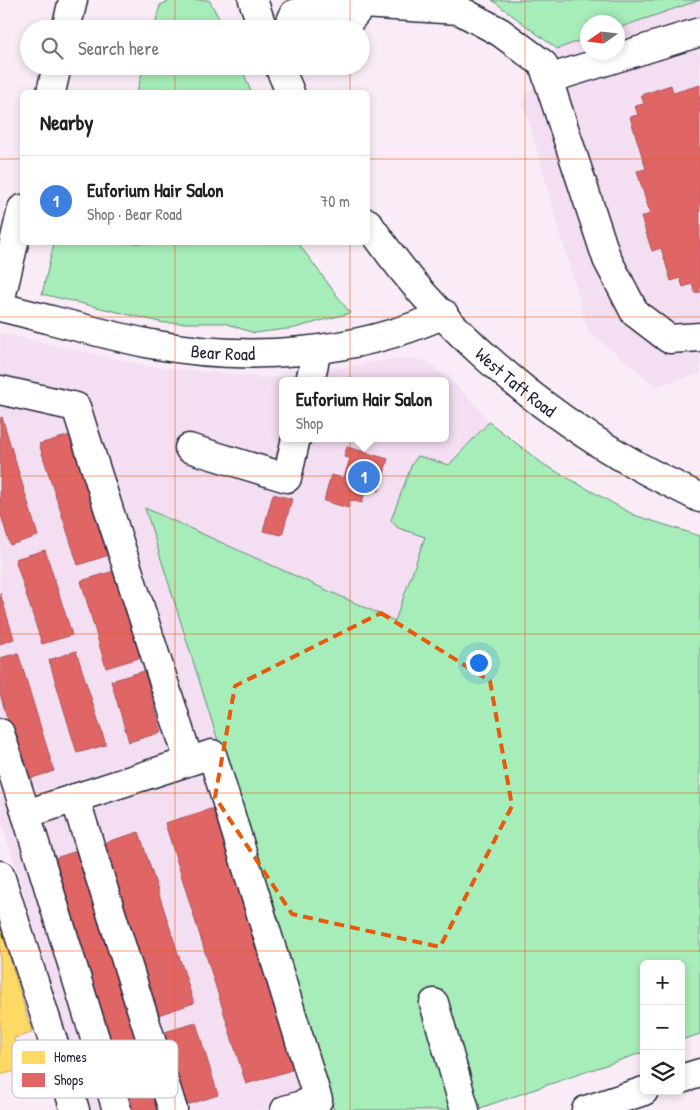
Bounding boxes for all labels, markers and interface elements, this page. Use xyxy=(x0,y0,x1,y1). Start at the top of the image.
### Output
north arrow xyxy=(580,15,625,60)
search box xyxy=(20,20,370,75)
icon: search xyxy=(38,34,66,62)
text: Search here xyxy=(78,35,159,61)
text: Nearby xyxy=(40,108,93,137)
text: Euforium Hair Salon xyxy=(87,177,224,203)
text: 1 xyxy=(53,190,59,212)
text: 70 m xyxy=(320,190,350,212)
text: Shop · Bear Road xyxy=(87,203,182,225)
street label: Bear Road xyxy=(190,338,255,366)
street label: West Taft Road xyxy=(470,341,561,422)
popup xyxy=(279,377,449,442)
text: Euforium Hair Salon xyxy=(296,386,432,412)
text: Shop xyxy=(296,412,323,434)
pin: 1 xyxy=(348,458,380,496)
your location xyxy=(466,650,492,676)
map controls xyxy=(640,960,685,1095)
button: + xyxy=(640,960,685,1005)
button: − xyxy=(640,1005,685,1050)
legend xyxy=(12,1040,178,1098)
text: Homes xyxy=(54,1047,87,1066)
button: layers xyxy=(640,1050,685,1095)
text: Shops xyxy=(54,1070,83,1090)

